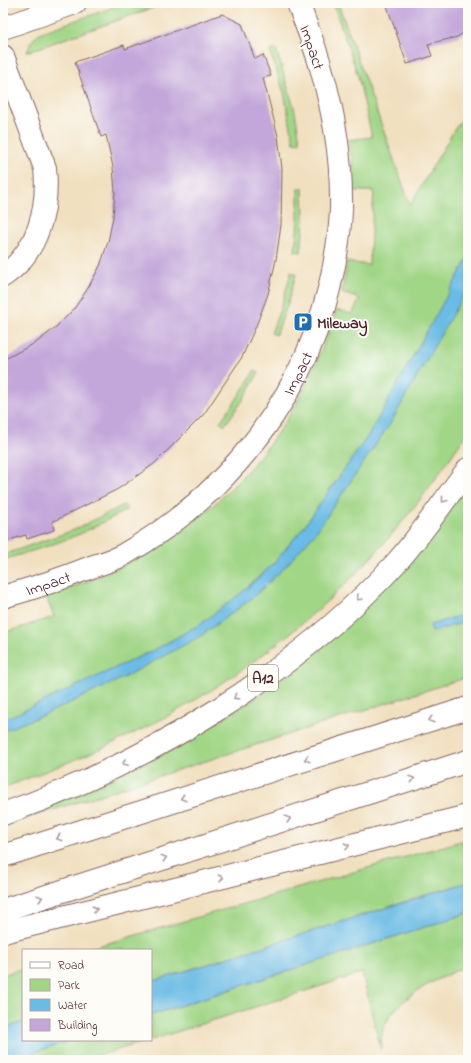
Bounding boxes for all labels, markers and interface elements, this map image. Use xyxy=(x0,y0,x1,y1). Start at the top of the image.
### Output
street label: Impact xyxy=(292,22,330,74)
parking icon: Mileway xyxy=(292,311,314,333)
place label: Mileway xyxy=(317,312,368,337)
street label: Impact xyxy=(278,348,321,400)
one-way arrow xyxy=(442,496,449,503)
street label: Impact xyxy=(23,566,75,603)
one-way arrow xyxy=(356,593,364,601)
road number: A12 xyxy=(248,665,278,691)
one-way arrow xyxy=(234,692,241,699)
one-way arrow xyxy=(428,715,435,724)
one-way arrow xyxy=(304,754,311,763)
one-way arrow xyxy=(121,758,129,766)
one-way arrow xyxy=(408,775,415,784)
one-way arrow xyxy=(180,793,187,802)
one-way arrow xyxy=(284,815,291,824)
one-way arrow xyxy=(56,833,63,842)
one-way arrow xyxy=(344,843,351,851)
one-way arrow xyxy=(160,855,167,863)
one-way arrow xyxy=(218,874,225,882)
one-way arrow xyxy=(36,894,43,903)
one-way arrow xyxy=(91,905,98,914)
legend xyxy=(22,949,152,1041)
text: Road xyxy=(58,957,84,975)
text: Park xyxy=(58,977,80,995)
text: Water xyxy=(58,997,87,1015)
text: Building xyxy=(57,1017,97,1036)

